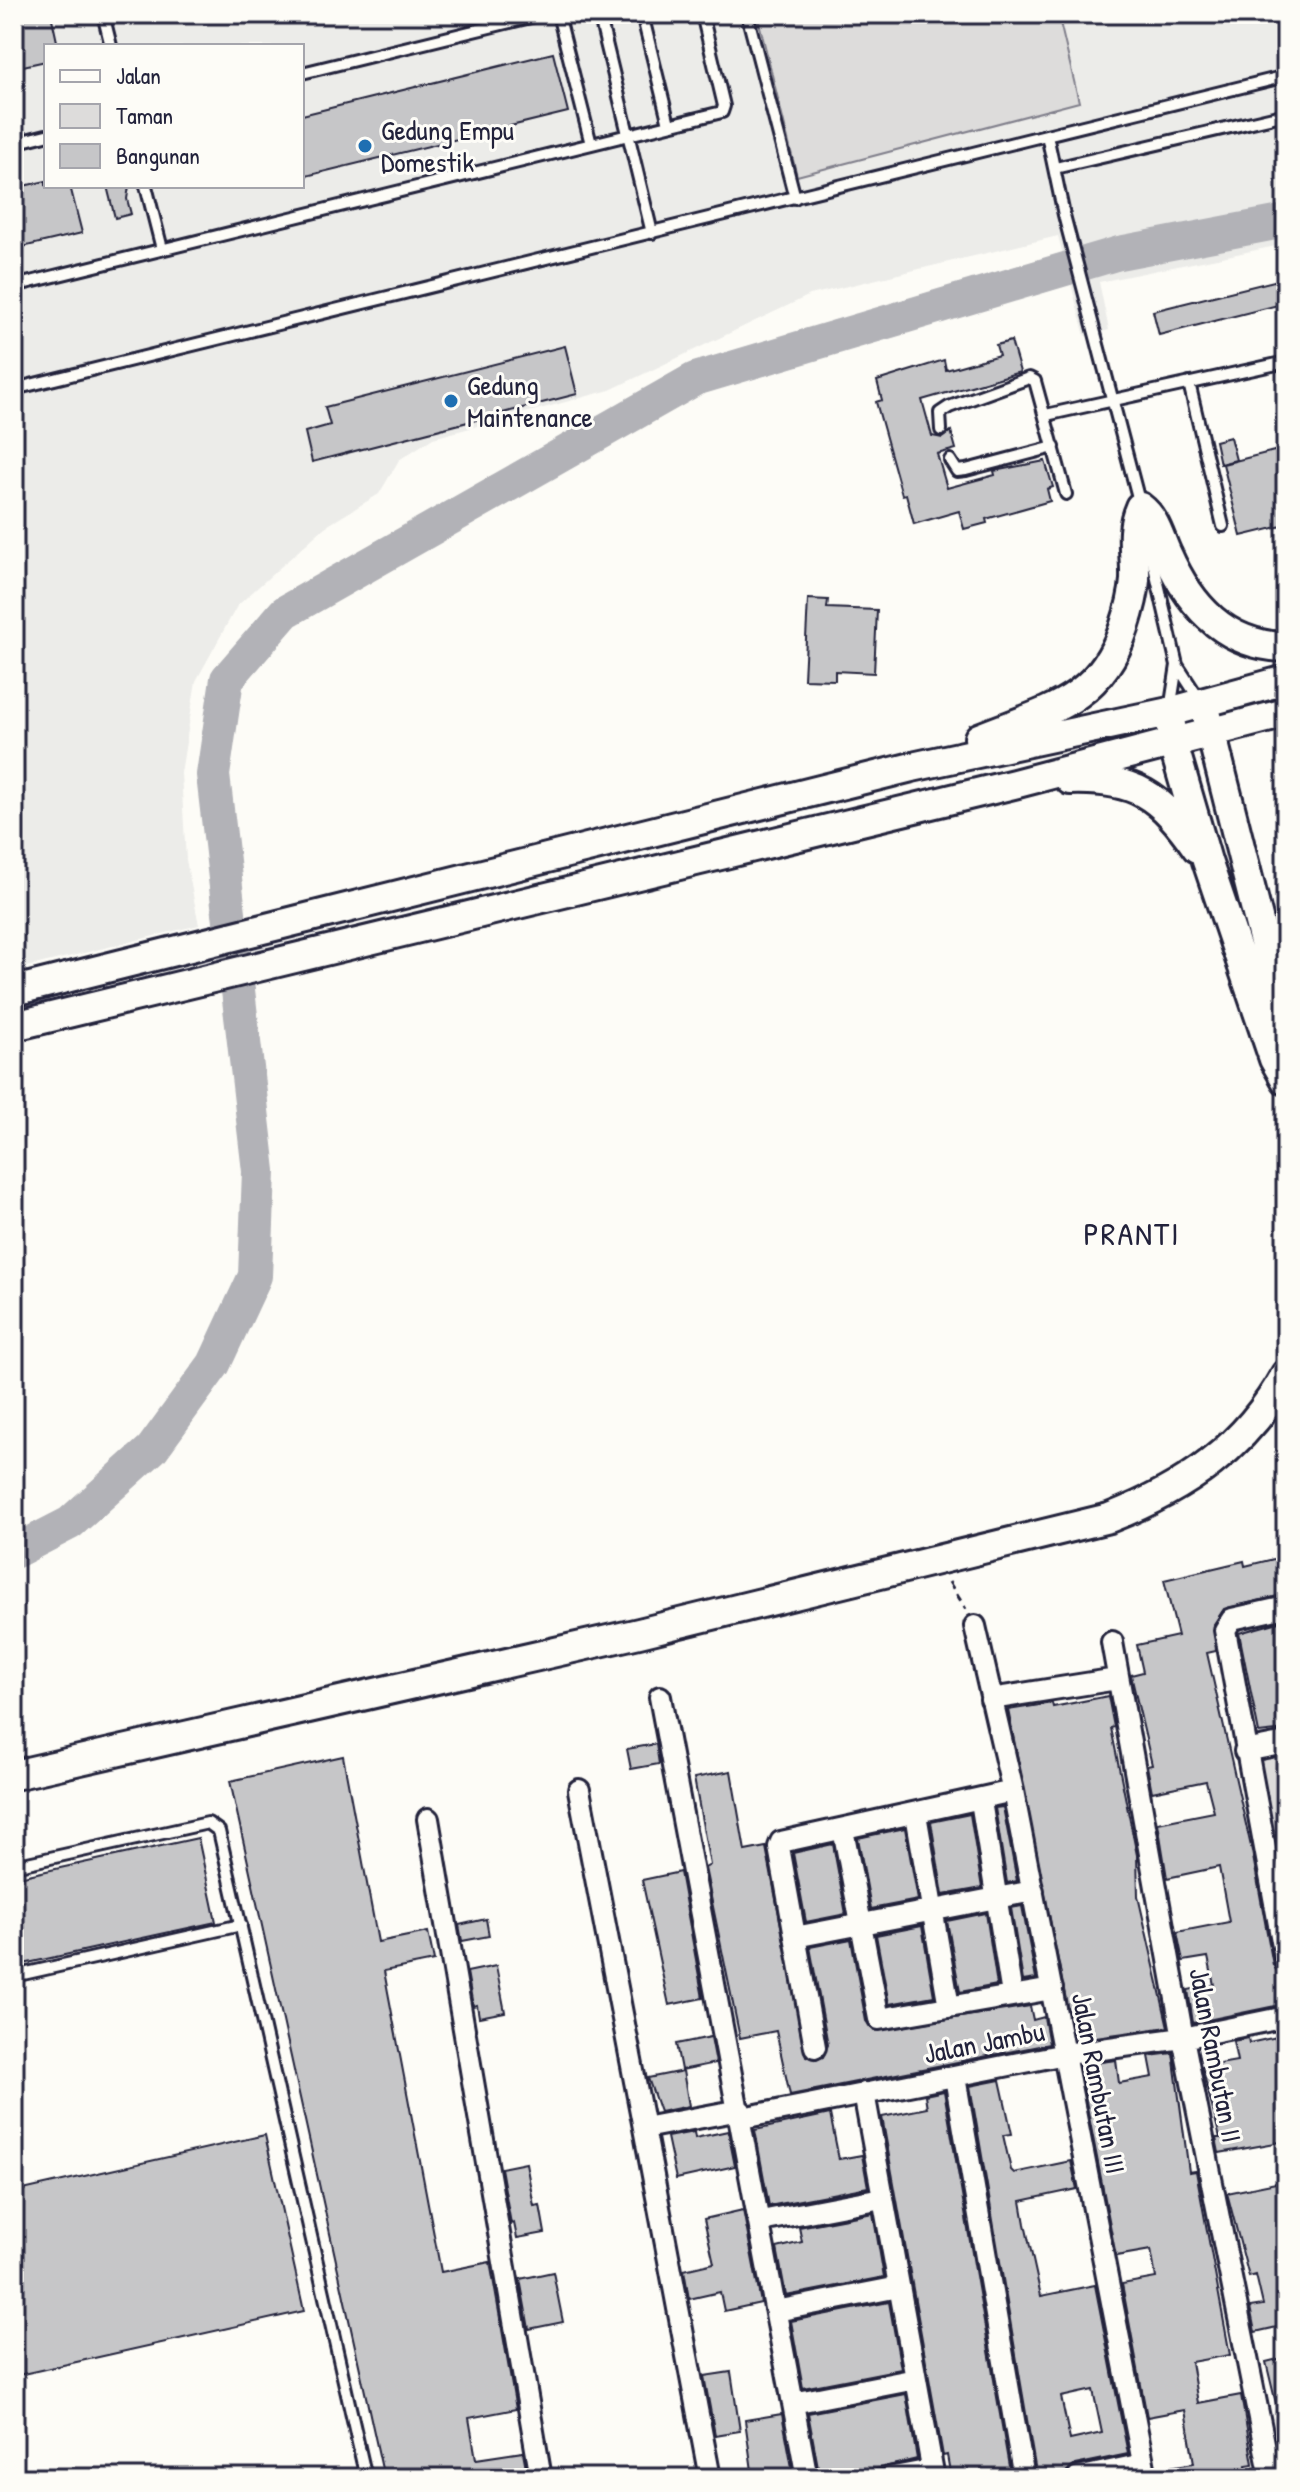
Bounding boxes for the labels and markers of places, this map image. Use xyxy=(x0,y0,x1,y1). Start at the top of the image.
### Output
place label: Gedung Empu Domestik xyxy=(381,111,514,181)
marker: Gedung Empu Domestik xyxy=(356,137,374,155)
place label: Gedung Maintenance xyxy=(467,366,593,436)
marker: Gedung Maintenance xyxy=(442,392,460,410)

